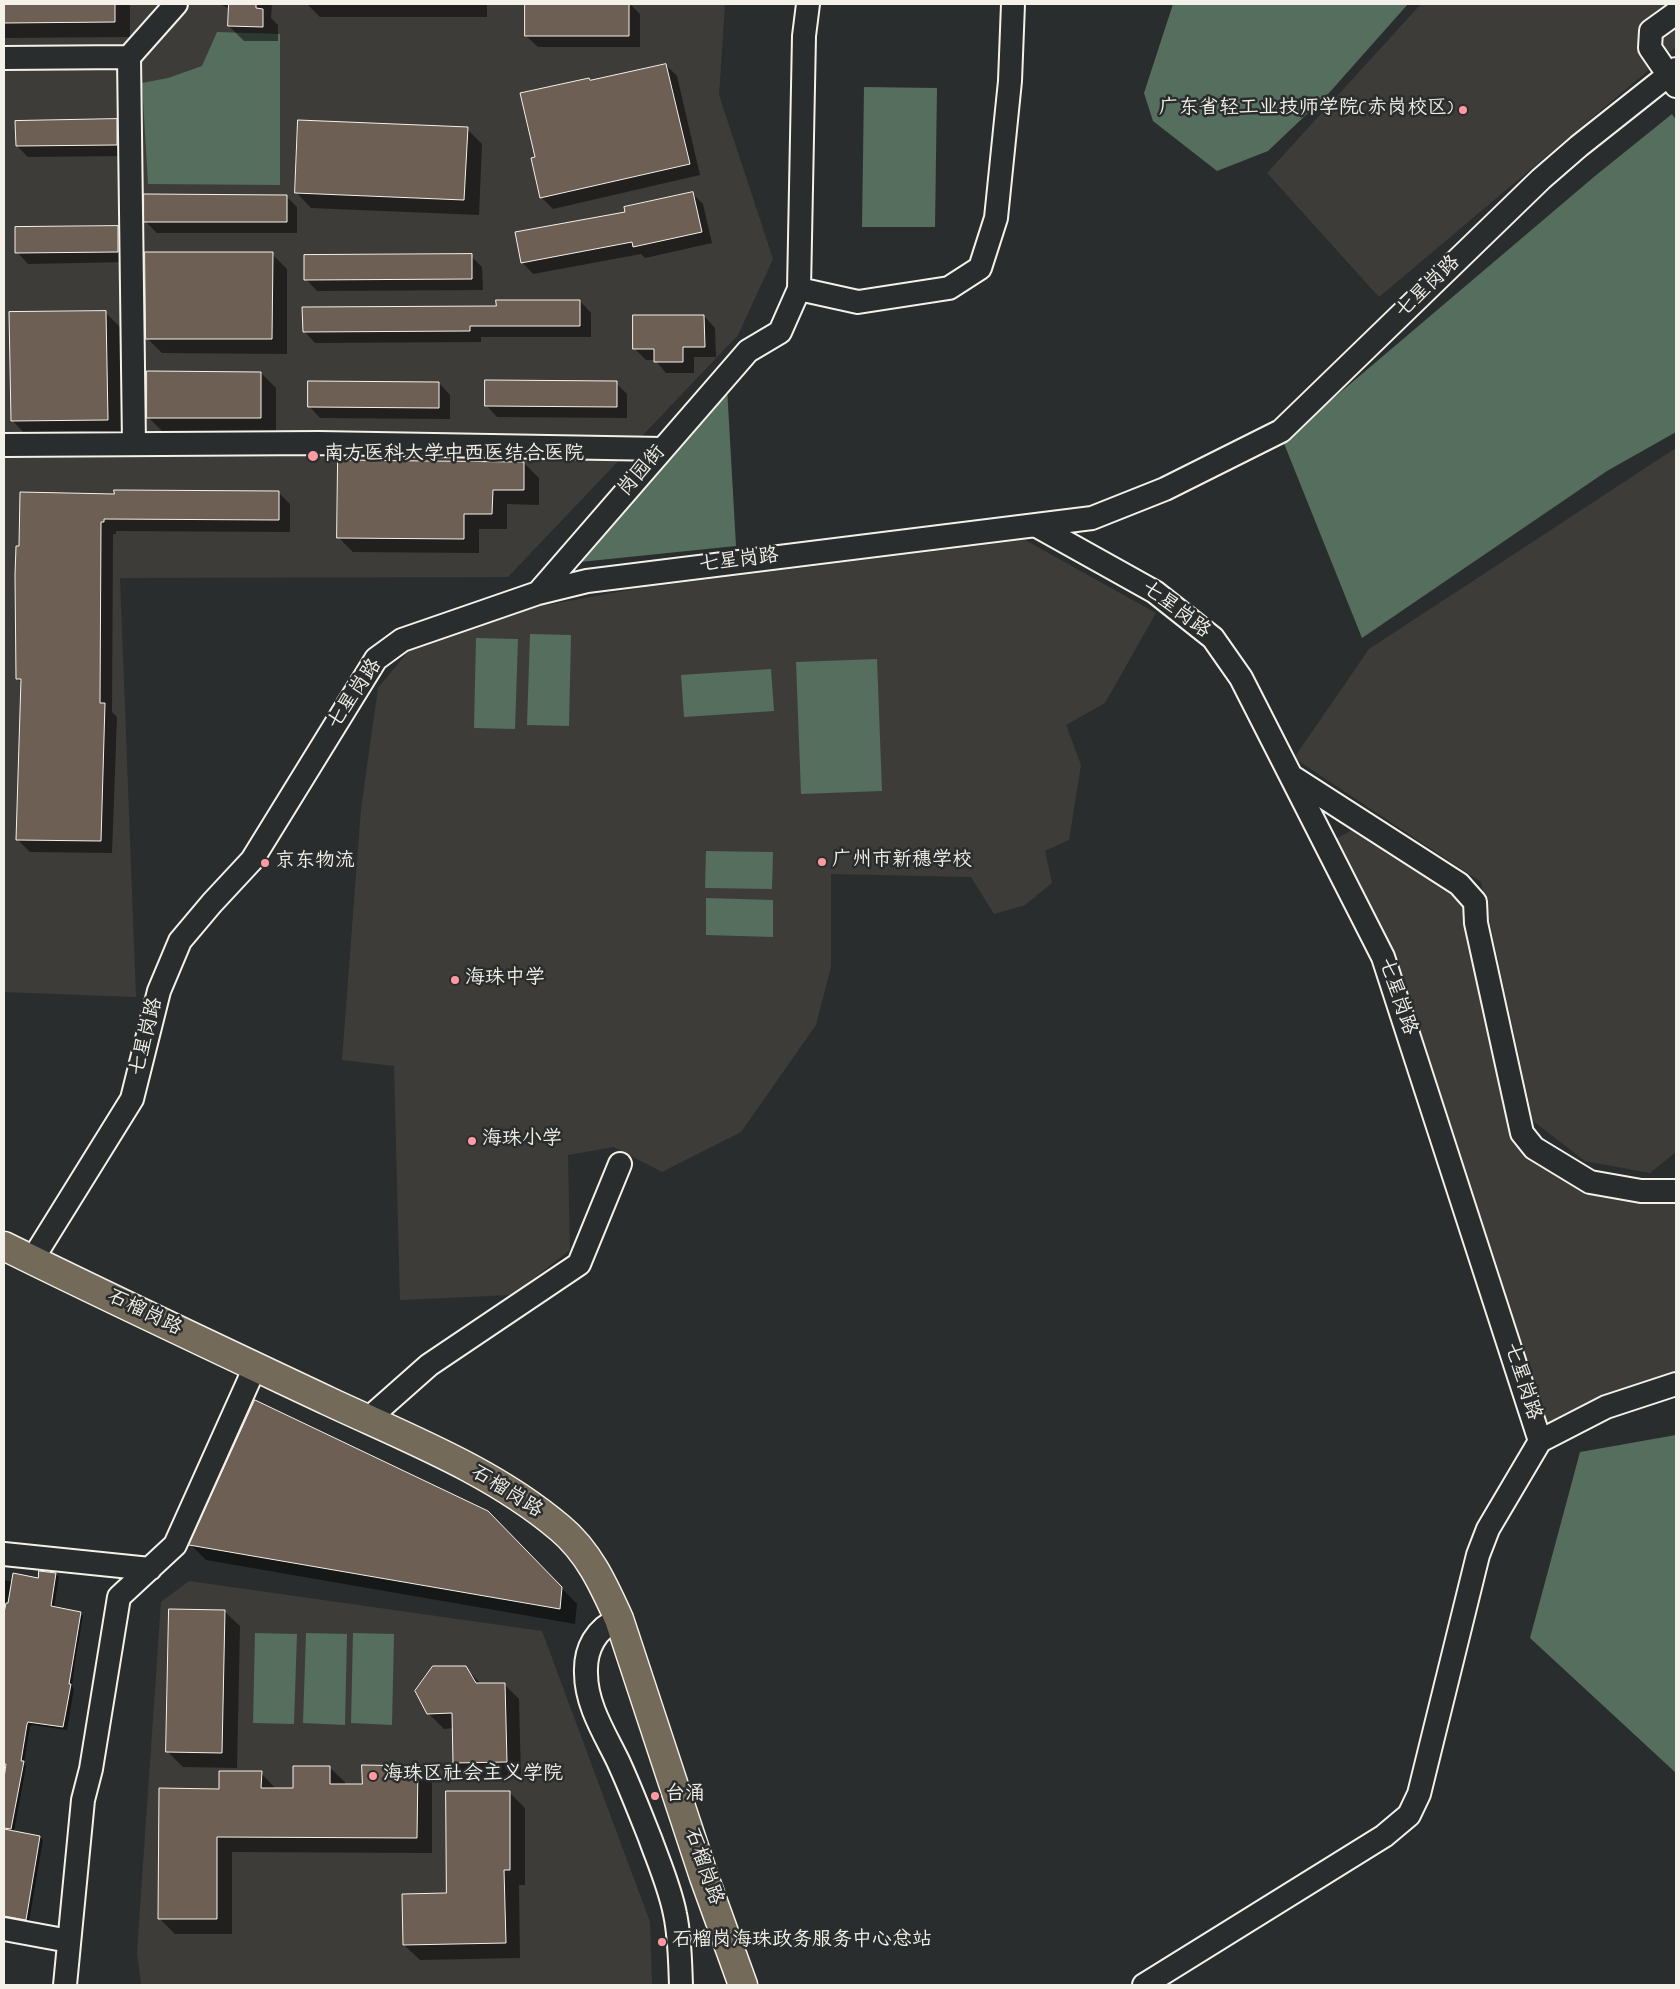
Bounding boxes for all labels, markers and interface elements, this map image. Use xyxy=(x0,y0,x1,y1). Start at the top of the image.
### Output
place label: 广东省轻工业技师学院(赤岗校区) xyxy=(1159,98,1453,122)
marker: 广东省轻工业技师学院(赤岗校区) xyxy=(1457,104,1469,116)
street label: 七星岗路 xyxy=(1392,252,1466,324)
street label: 岗园街 xyxy=(614,441,672,503)
place label: 南方医科大学中西医结合医院 xyxy=(324,444,584,468)
marker: 南方医科大学中西医结合医院 xyxy=(306,449,320,463)
street label: 七星岗路 xyxy=(698,545,780,579)
street label: 七星岗路 xyxy=(1136,577,1214,645)
street label: 七星岗路 xyxy=(324,655,388,735)
place label: 广州市新穗学校 xyxy=(832,850,972,874)
place label: 京东物流 xyxy=(275,851,355,875)
marker: 广州市新穗学校 xyxy=(816,856,828,868)
marker: 京东物流 xyxy=(259,857,271,869)
street label: 七星岗路 xyxy=(1372,955,1420,1039)
place label: 海珠中学 xyxy=(465,968,545,992)
marker: 海珠中学 xyxy=(449,974,461,986)
street label: 七星岗路 xyxy=(127,995,169,1079)
place label: 海珠小学 xyxy=(482,1129,562,1153)
marker: 海珠小学 xyxy=(466,1135,478,1147)
street label: 石榴岗路 xyxy=(103,1286,185,1342)
street label: 七星岗路 xyxy=(1497,1340,1545,1424)
street label: 石榴岗路 xyxy=(466,1462,546,1524)
place label: 海珠区社会主义学院 xyxy=(383,1764,563,1788)
marker: 海珠区社会主义学院 xyxy=(367,1770,379,1782)
place label: 台涌 xyxy=(665,1784,705,1808)
marker: 台涌 xyxy=(649,1790,661,1802)
street label: 石榴岗路 xyxy=(678,1825,726,1909)
place label: 石榴岗海珠政务服务中心总站 xyxy=(672,1930,932,1954)
marker: 石榴岗海珠政务服务中心总站 xyxy=(656,1936,668,1948)

